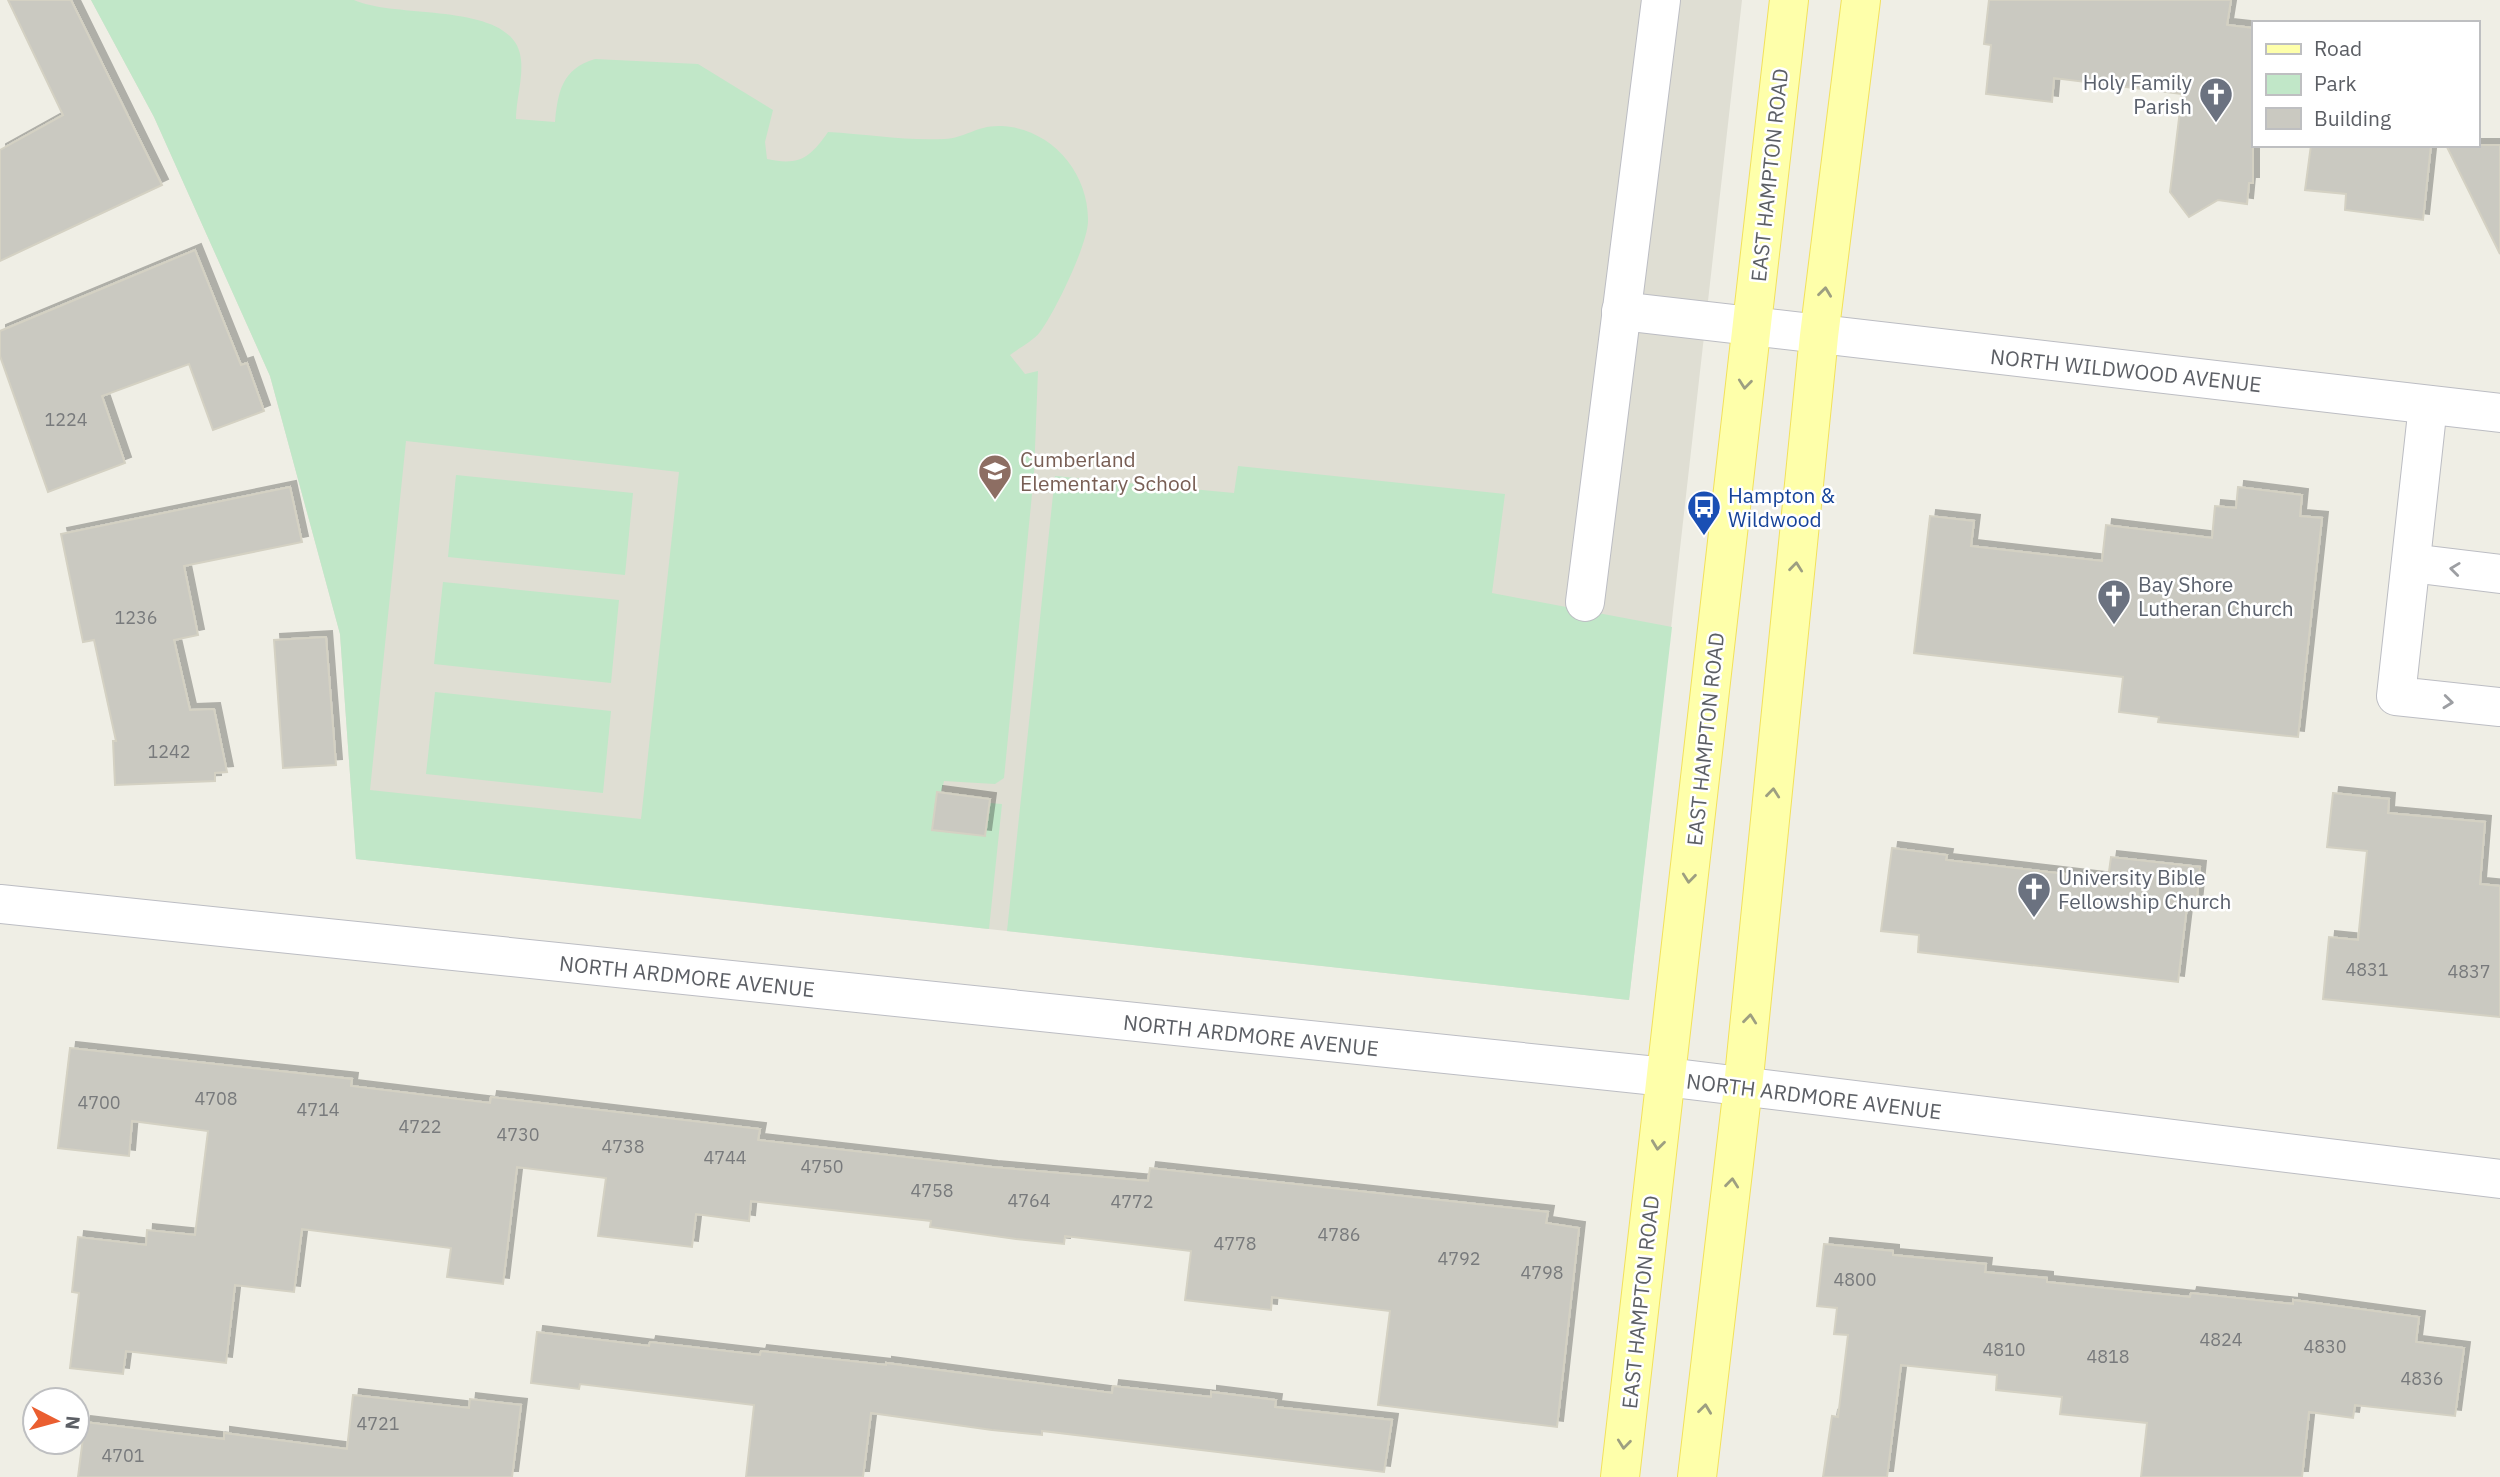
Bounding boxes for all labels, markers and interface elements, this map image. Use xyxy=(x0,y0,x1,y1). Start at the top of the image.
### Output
legend xyxy=(2252,21,2479,147)
text: Road xyxy=(2314,34,2362,62)
street label: EAST HAMPTON ROAD xyxy=(1744,67,1794,283)
place label: Holy Family Parish xyxy=(2083,68,2193,120)
text: Park xyxy=(2314,69,2357,97)
church icon: Holy Family Parish xyxy=(2197,75,2235,124)
text: Building xyxy=(2314,104,2391,132)
one-way arrow xyxy=(1817,286,1832,298)
street label: NORTH WILDWOOD AVENUE xyxy=(1989,342,2263,398)
one-way arrow xyxy=(1738,379,1753,390)
house number: 1224 xyxy=(44,408,88,431)
place label: Cumberland Elementary School xyxy=(1020,445,1197,497)
school or university icon: Cumberland Elementary School xyxy=(976,452,1014,501)
place label: Hampton & Wildwood xyxy=(1728,481,1835,533)
bus stop icon: Hampton & Wildwood xyxy=(1685,488,1723,537)
one-way arrow xyxy=(1788,561,1803,572)
one-way arrow xyxy=(2450,561,2461,576)
place label: Bay Shore Lutheran Church xyxy=(2138,570,2294,622)
church icon: Bay Shore Lutheran Church xyxy=(2095,577,2133,626)
house number: 1236 xyxy=(114,606,158,629)
street label: EAST HAMPTON ROAD xyxy=(1680,631,1730,847)
one-way arrow xyxy=(2442,694,2454,709)
house number: 1242 xyxy=(147,740,191,763)
one-way arrow xyxy=(1765,787,1780,798)
place label: University Bible Fellowship Church xyxy=(2058,863,2231,915)
church icon: University Bible Fellowship Church xyxy=(2015,870,2053,919)
one-way arrow xyxy=(1681,872,1696,884)
street label: NORTH ARDMORE AVENUE xyxy=(558,949,816,1003)
house number: 4831 xyxy=(2345,958,2389,981)
house number: 4837 xyxy=(2447,960,2491,983)
street label: NORTH ARDMORE AVENUE xyxy=(1122,1008,1380,1062)
one-way arrow xyxy=(1743,1014,1758,1025)
street label: NORTH ARDMORE AVENUE xyxy=(1685,1066,1943,1126)
house number: 4708 xyxy=(194,1087,238,1110)
house number: 4700 xyxy=(77,1091,121,1114)
house number: 4714 xyxy=(296,1098,340,1121)
house number: 4722 xyxy=(398,1115,442,1138)
house number: 4730 xyxy=(496,1123,540,1146)
house number: 4738 xyxy=(601,1135,645,1158)
one-way arrow xyxy=(1651,1140,1666,1151)
house number: 4744 xyxy=(703,1146,747,1169)
house number: 4750 xyxy=(800,1155,844,1178)
one-way arrow xyxy=(1725,1178,1740,1189)
house number: 4758 xyxy=(910,1179,954,1202)
house number: 4764 xyxy=(1007,1189,1051,1212)
house number: 4772 xyxy=(1110,1190,1154,1213)
street label: EAST HAMPTON ROAD xyxy=(1615,1194,1665,1410)
house number: 4786 xyxy=(1317,1223,1361,1246)
house number: 4778 xyxy=(1213,1232,1257,1255)
house number: 4792 xyxy=(1437,1247,1481,1270)
house number: 4798 xyxy=(1520,1261,1564,1284)
house number: 4800 xyxy=(1833,1268,1877,1291)
house number: 4824 xyxy=(2199,1328,2243,1351)
house number: 4830 xyxy=(2303,1335,2347,1358)
house number: 4810 xyxy=(1982,1338,2026,1361)
house number: 4818 xyxy=(2086,1345,2130,1368)
house number: 4836 xyxy=(2400,1367,2444,1390)
north arrow xyxy=(21,1386,91,1456)
one-way arrow xyxy=(1698,1403,1713,1415)
house number: 4721 xyxy=(356,1412,400,1435)
text: N xyxy=(60,1415,86,1431)
one-way arrow xyxy=(1617,1439,1632,1450)
house number: 4701 xyxy=(101,1444,145,1467)

